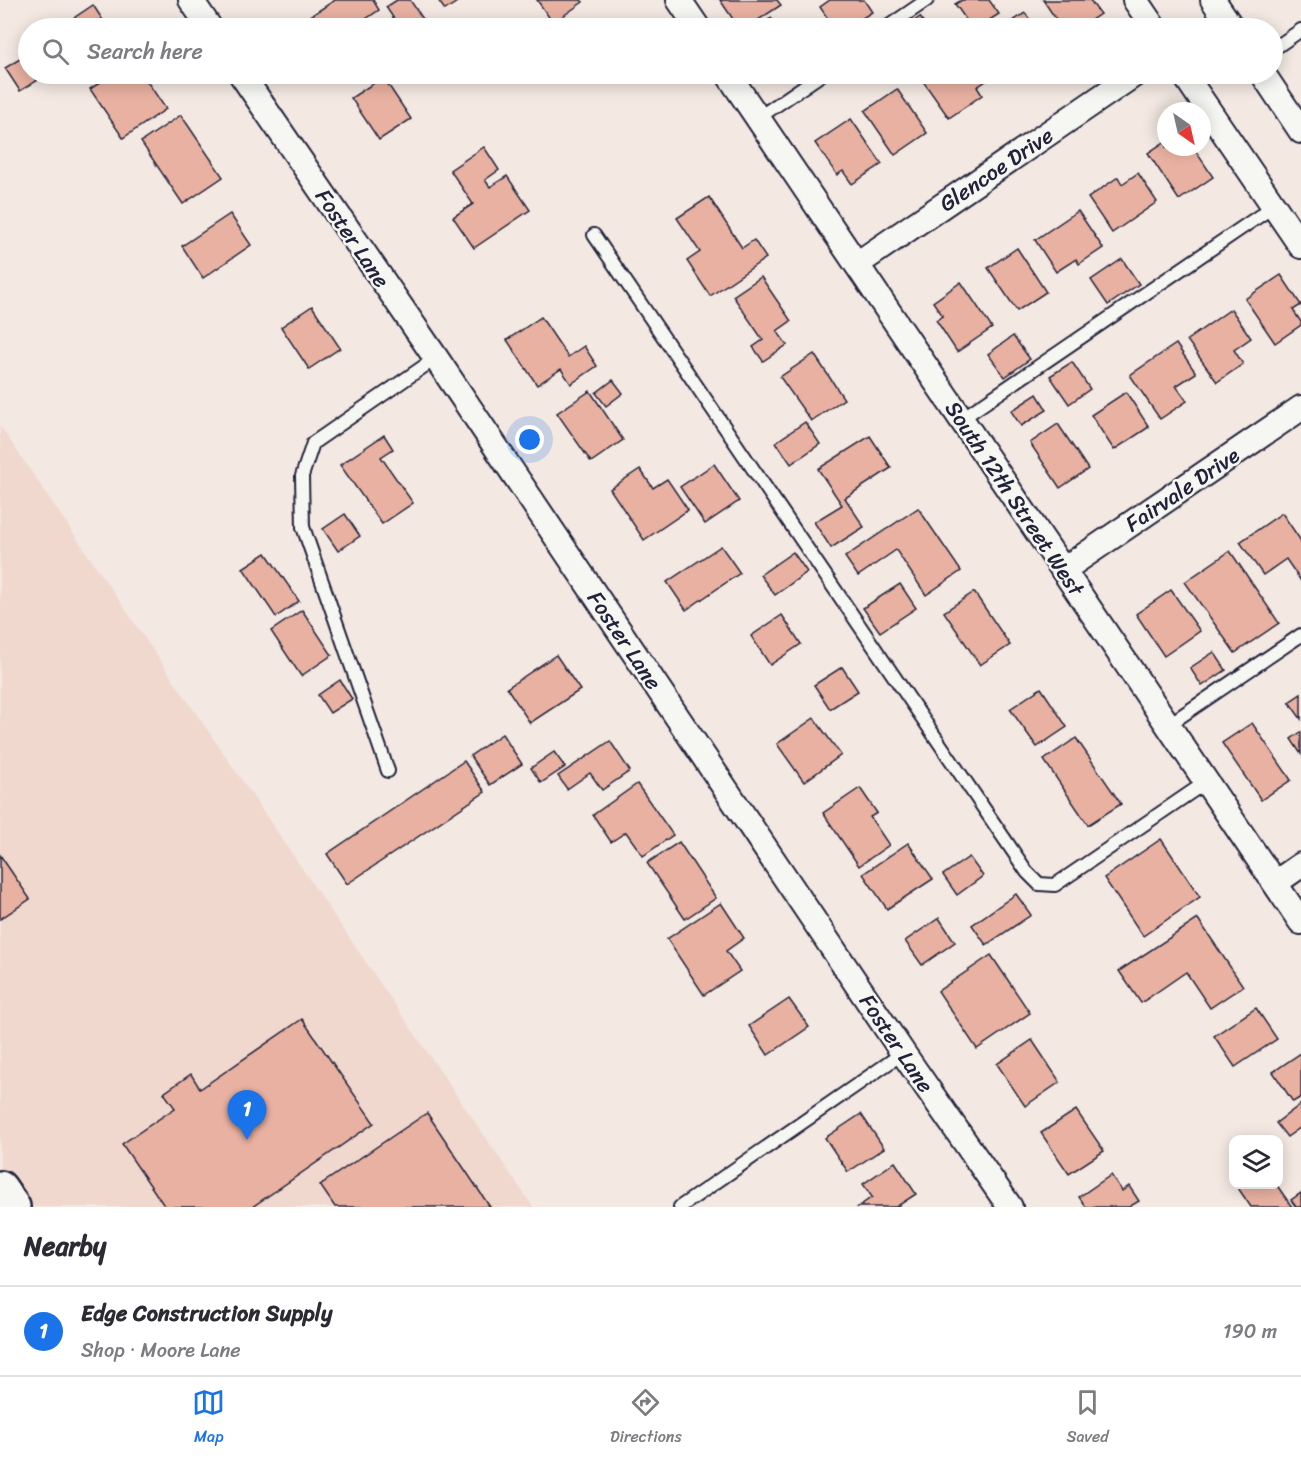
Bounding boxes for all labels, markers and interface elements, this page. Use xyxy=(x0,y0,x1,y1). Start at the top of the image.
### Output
search box xyxy=(18,18,1283,84)
text: Search here xyxy=(87,32,203,71)
icon: search xyxy=(39,35,72,68)
north arrow xyxy=(1157,102,1211,156)
street label: Glencoe Drive xyxy=(931,117,1062,222)
street label: Foster Lane xyxy=(305,180,400,296)
street label: South 12th Street West xyxy=(934,393,1095,605)
your location xyxy=(515,425,544,454)
street label: Fairvale Drive xyxy=(1117,436,1248,542)
street label: Foster Lane xyxy=(577,582,672,698)
street label: Foster Lane xyxy=(849,985,944,1101)
pin: 1 xyxy=(228,1090,266,1140)
map controls xyxy=(1229,1135,1283,1189)
button: layers xyxy=(1229,1135,1283,1189)
text: Nearby xyxy=(24,1223,106,1269)
text: Edge Construction Supply xyxy=(81,1294,332,1333)
text: 1 xyxy=(39,1314,48,1349)
text: 190 m xyxy=(1223,1314,1277,1349)
text: Shop · Moore Lane xyxy=(81,1333,241,1368)
tab: Map xyxy=(192,1386,225,1451)
tab: Directions xyxy=(610,1386,682,1451)
tab: Saved xyxy=(1066,1386,1109,1451)

